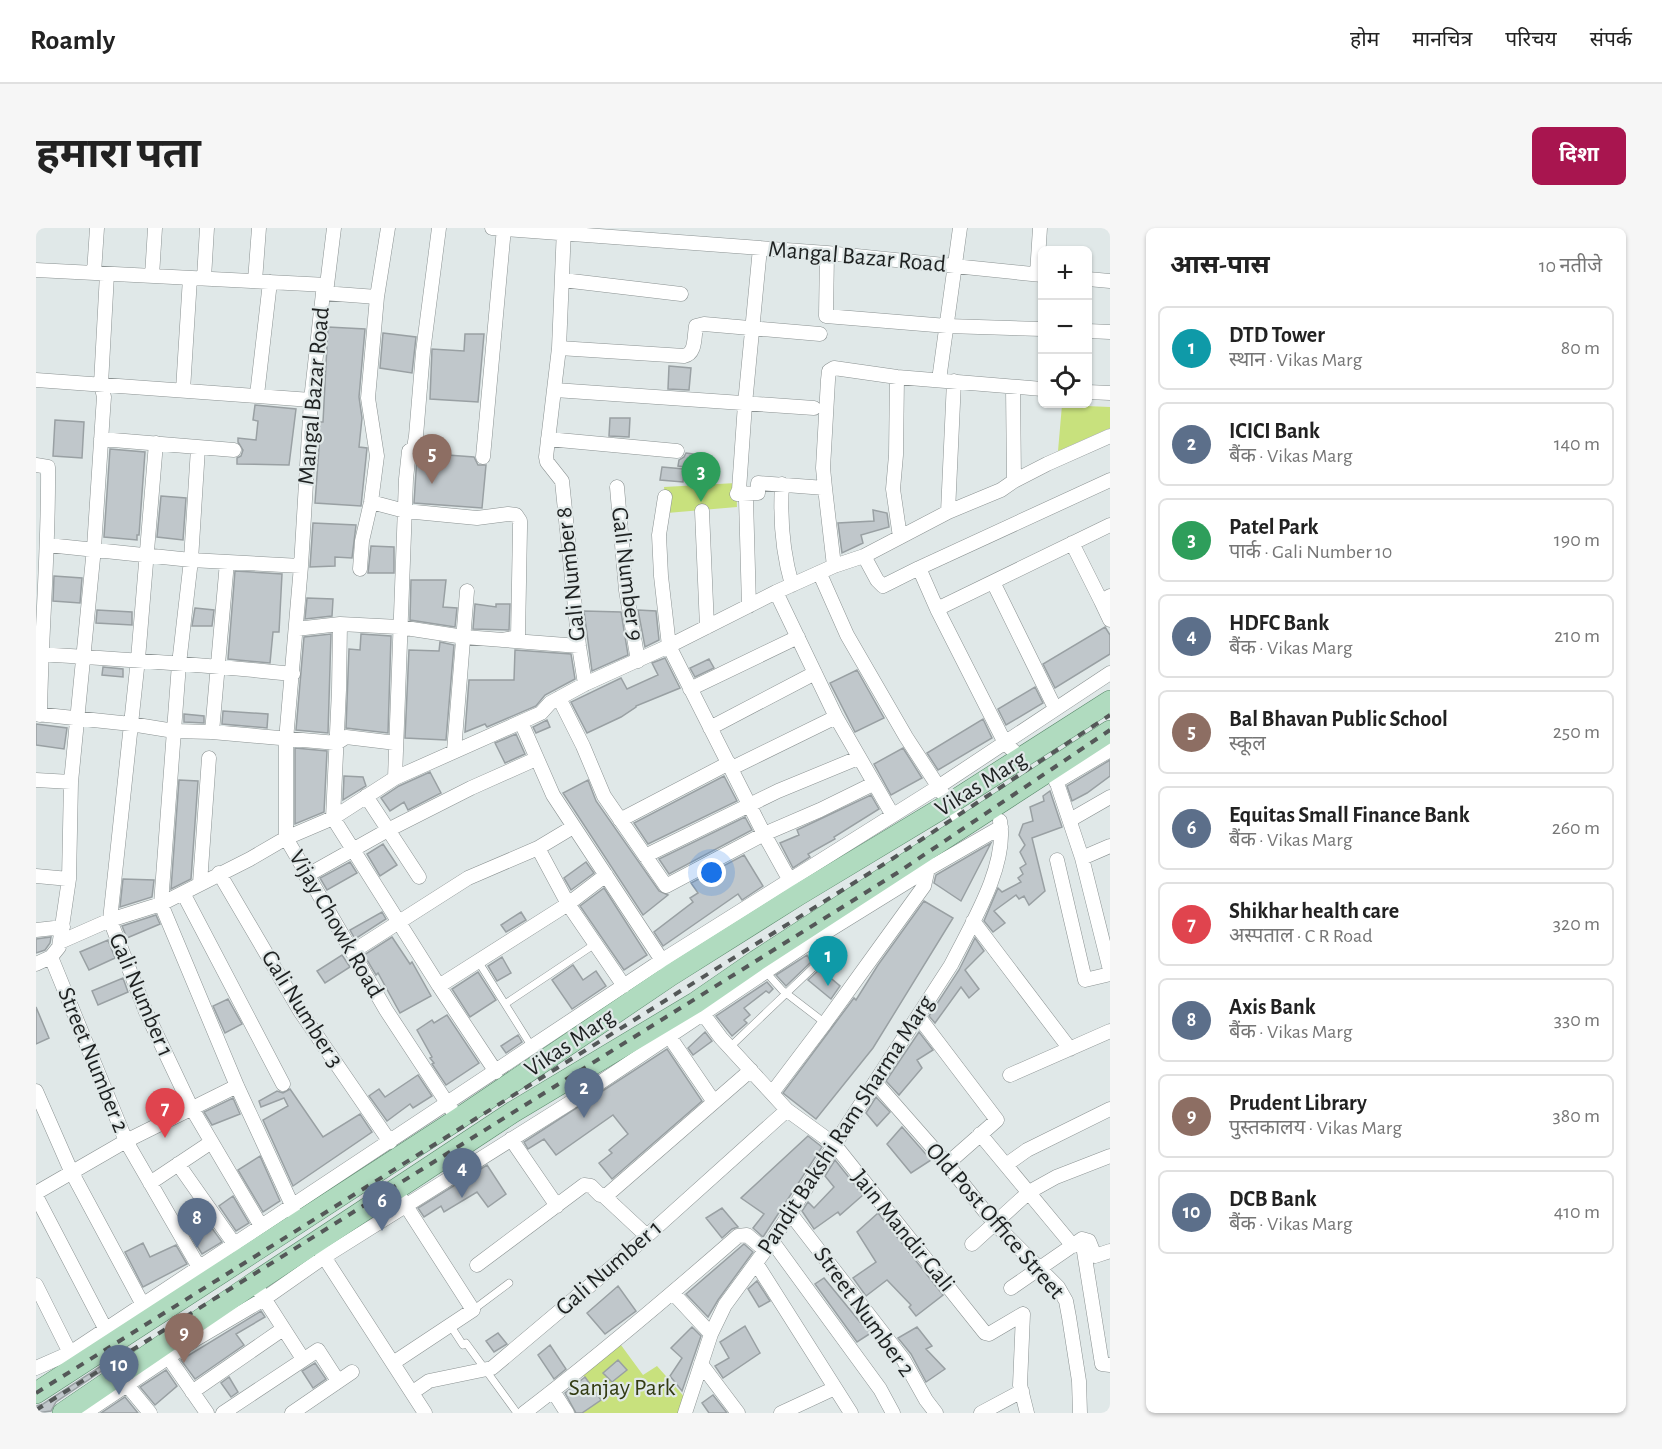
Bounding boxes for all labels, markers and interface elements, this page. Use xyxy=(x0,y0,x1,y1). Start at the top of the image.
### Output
text: Roamly xyxy=(30,27,115,55)
text: होम xyxy=(1350,29,1379,50)
text: मानचित्र xyxy=(1412,29,1472,50)
text: परिचय xyxy=(1505,29,1557,50)
text: संपर्क xyxy=(1590,29,1632,50)
button: दिशा xyxy=(1532,127,1626,185)
text: हमारा पता xyxy=(36,133,201,175)
street label: Mangal Bazar Road xyxy=(767,237,947,277)
map controls xyxy=(1038,246,1092,408)
button: + xyxy=(1038,246,1092,300)
text: आस-पास xyxy=(1170,252,1270,278)
text: 10 नतीजे xyxy=(1539,256,1602,276)
button: − xyxy=(1038,300,1092,354)
street label: Mangal Bazar Road xyxy=(294,306,334,486)
text: DTD Tower xyxy=(1229,324,1325,346)
text: 1 xyxy=(1188,338,1195,358)
text: 80 m xyxy=(1561,338,1600,358)
text: स्थान · Vikas Marg xyxy=(1229,350,1362,370)
button: locate xyxy=(1038,354,1092,408)
text: ICICI Bank xyxy=(1229,420,1320,442)
pin: 5 xyxy=(412,434,452,484)
text: 2 xyxy=(1187,434,1196,454)
text: 140 m xyxy=(1554,434,1600,454)
text: बैंक · Vikas Marg xyxy=(1229,446,1353,466)
pin: 3 xyxy=(682,452,720,502)
street label: Gali Number 8 xyxy=(552,506,590,642)
street label: Gali Number 9 xyxy=(607,506,647,642)
text: Patel Park xyxy=(1229,516,1318,538)
text: 3 xyxy=(1187,530,1196,550)
text: 190 m xyxy=(1554,530,1600,550)
text: पार्क · Gali Number 10 xyxy=(1229,542,1392,562)
text: HDFC Bank xyxy=(1229,612,1329,634)
text: 4 xyxy=(1186,626,1197,646)
text: 210 m xyxy=(1554,626,1600,646)
text: बैंक · Vikas Marg xyxy=(1229,638,1353,658)
text: Bal Bhavan Public School xyxy=(1229,708,1448,730)
text: 5 xyxy=(1187,722,1196,742)
text: 250 m xyxy=(1553,722,1600,742)
text: स्कूल xyxy=(1229,734,1266,754)
street label: Vikas Marg xyxy=(931,746,1031,821)
text: Equitas Small Finance Bank xyxy=(1229,804,1470,826)
text: 6 xyxy=(1187,818,1196,838)
text: 260 m xyxy=(1552,818,1600,838)
text: बैंक · Vikas Marg xyxy=(1229,830,1353,850)
street label: Vijay Chowk Road xyxy=(284,846,388,1002)
your location xyxy=(697,858,726,887)
text: Shikhar health care xyxy=(1229,900,1399,922)
text: 7 xyxy=(1187,914,1196,934)
text: 320 m xyxy=(1553,914,1600,934)
text: अस्पताल · C R Road xyxy=(1229,926,1373,946)
street label: Gali Number 1 xyxy=(104,930,178,1060)
pin: 1 xyxy=(808,936,848,986)
street label: Gali Number 3 xyxy=(257,946,347,1072)
street label: Street Number 2 xyxy=(53,984,133,1136)
street label: Pandit Bakshi Ram Sharma Marg xyxy=(753,991,939,1259)
text: Axis Bank xyxy=(1229,996,1316,1018)
street label: Vikas Marg xyxy=(521,1004,620,1082)
text: 8 xyxy=(1187,1010,1196,1030)
text: 330 m xyxy=(1554,1010,1600,1030)
text: बैंक · Vikas Marg xyxy=(1229,1022,1353,1042)
pin: 2 xyxy=(564,1068,604,1118)
pin: 7 xyxy=(146,1088,184,1138)
text: Prudent Library xyxy=(1229,1092,1367,1114)
text: 9 xyxy=(1187,1106,1196,1126)
text: 380 m xyxy=(1552,1106,1600,1126)
text: पुस्तकालय · Vikas Marg xyxy=(1229,1118,1402,1138)
street label: Old Post Office Street xyxy=(921,1138,1069,1304)
pin: 4 xyxy=(442,1148,482,1198)
street label: Jain Mandir Gali xyxy=(847,1166,959,1296)
pin: 6 xyxy=(362,1182,402,1231)
text: DCB Bank xyxy=(1229,1188,1317,1210)
pin: 8 xyxy=(178,1198,216,1248)
text: 10 xyxy=(1183,1202,1200,1222)
text: 410 m xyxy=(1554,1202,1600,1222)
text: बैंक · Vikas Marg xyxy=(1229,1214,1353,1234)
street label: Gali Number 1 xyxy=(551,1216,667,1320)
street label: Street Number 2 xyxy=(809,1243,919,1381)
pin: 9 xyxy=(164,1314,204,1363)
pin: 10 xyxy=(100,1346,139,1395)
park label: Sanjay Park xyxy=(569,1376,675,1400)

